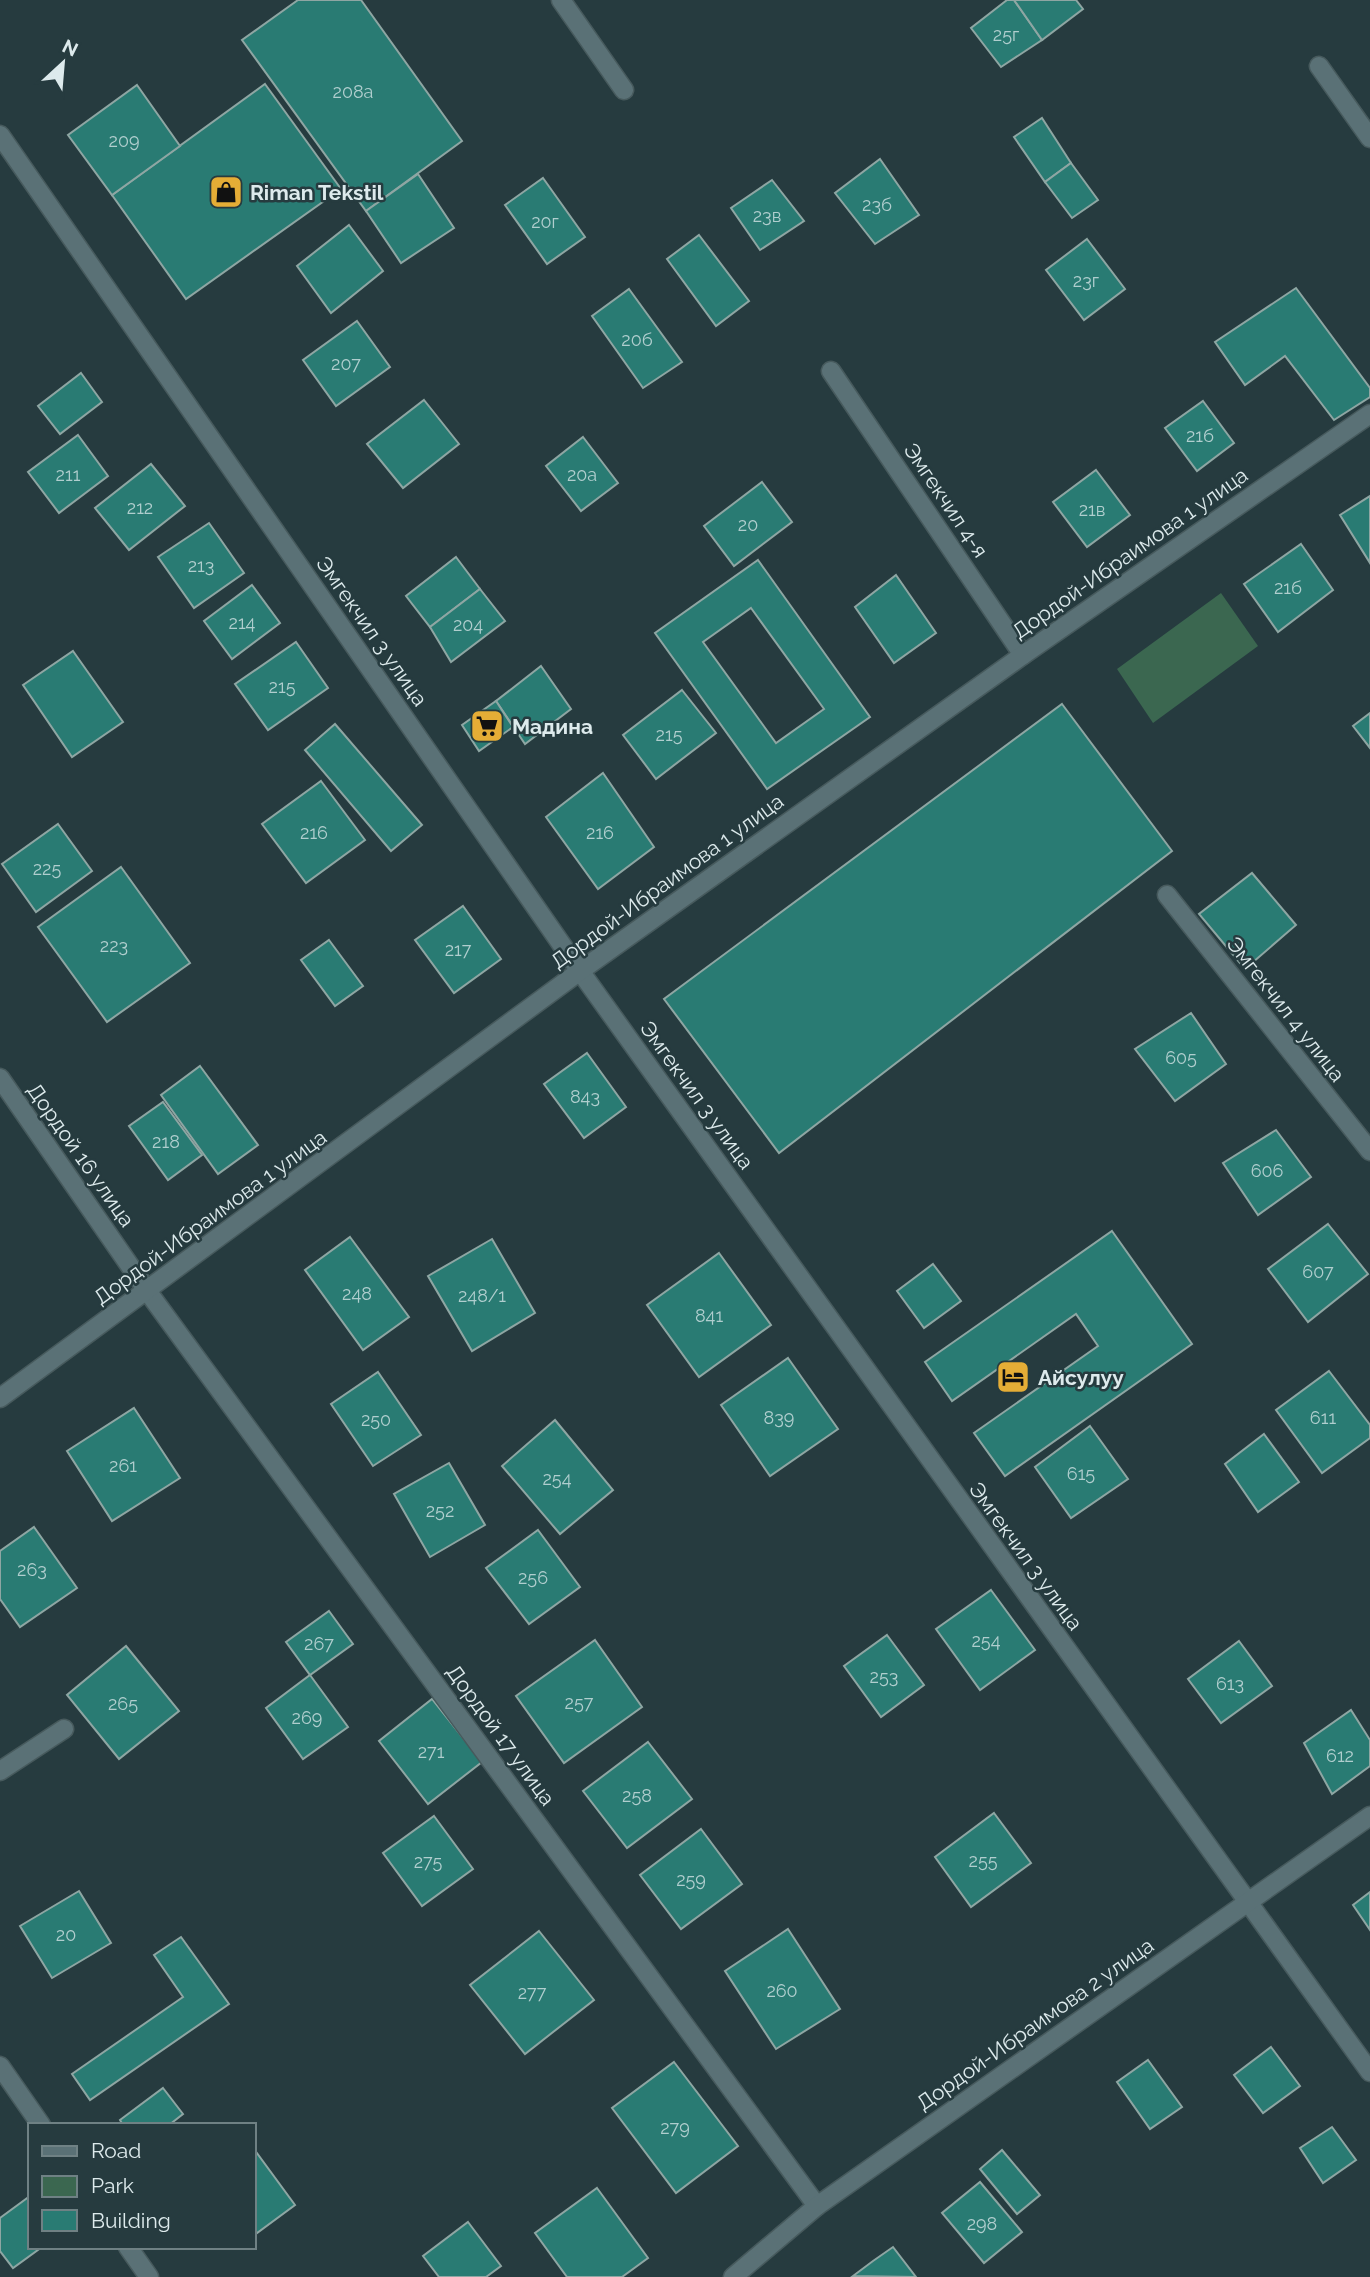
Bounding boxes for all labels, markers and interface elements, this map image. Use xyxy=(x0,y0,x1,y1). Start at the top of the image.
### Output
house number: 25г xyxy=(993,24,1019,45)
north arrow xyxy=(28,28,98,98)
text: N xyxy=(59,35,82,61)
house number: 208а xyxy=(333,81,373,102)
house number: 209 xyxy=(109,130,139,151)
shop icon: Riman Tekstil xyxy=(207,173,245,211)
place label: Riman Tekstil xyxy=(250,180,384,205)
house number: 23б xyxy=(862,194,892,215)
house number: 23в xyxy=(753,205,781,226)
house number: 20г xyxy=(531,211,559,232)
house number: 23г xyxy=(1073,270,1099,291)
house number: 20б xyxy=(621,329,653,350)
house number: 207 xyxy=(331,353,361,374)
house number: 21б xyxy=(1186,425,1214,446)
street label: Эмгекчил 4-я xyxy=(899,438,993,562)
street label: Дордой-Ибраимова 1 улица xyxy=(1008,462,1252,644)
house number: 211 xyxy=(56,464,81,485)
house number: 20а xyxy=(567,464,597,485)
house number: 212 xyxy=(127,497,153,518)
house number: 21в xyxy=(1079,499,1105,520)
house number: 20 xyxy=(738,514,758,535)
street label: Эмгекчил 3 улица xyxy=(311,551,433,711)
house number: 213 xyxy=(188,555,214,576)
house number: 21б xyxy=(1274,577,1302,598)
house number: 214 xyxy=(229,612,256,633)
house number: 204 xyxy=(453,614,483,635)
house number: 215 xyxy=(269,676,296,697)
supermarket icon: Мадина xyxy=(468,707,506,745)
place label: Мадина xyxy=(512,714,593,739)
house number: 215 xyxy=(656,724,683,745)
street label: Дордой-Ибраимова 1 улица xyxy=(546,788,788,974)
house number: 216 xyxy=(300,822,328,843)
house number: 216 xyxy=(586,822,614,843)
house number: 225 xyxy=(33,858,61,879)
street label: Эмгекчил 4 улица xyxy=(1222,931,1350,1087)
house number: 223 xyxy=(100,935,128,956)
house number: 217 xyxy=(445,939,472,960)
street label: Эмгекчил 3 улица xyxy=(635,1016,759,1174)
house number: 605 xyxy=(1165,1047,1197,1068)
street label: Дордой 16 улица xyxy=(22,1078,140,1232)
house number: 843 xyxy=(570,1086,600,1107)
street label: Дордой-Ибраимова 1 улица xyxy=(89,1124,331,1310)
house number: 218 xyxy=(152,1131,180,1152)
house number: 606 xyxy=(1251,1160,1284,1181)
house number: 607 xyxy=(1302,1261,1334,1282)
house number: 248 xyxy=(342,1283,372,1304)
house number: 248/1 xyxy=(458,1285,506,1306)
house number: 841 xyxy=(695,1305,723,1326)
hotel icon: Айсулуу xyxy=(994,1358,1032,1396)
place label: Айсулуу xyxy=(1038,1365,1124,1390)
house number: 839 xyxy=(764,1407,794,1428)
house number: 611 xyxy=(1310,1407,1336,1428)
house number: 250 xyxy=(361,1409,391,1430)
house number: 261 xyxy=(109,1455,137,1476)
house number: 615 xyxy=(1067,1463,1095,1484)
house number: 254 xyxy=(542,1468,572,1489)
street label: Эмгекчил 3 улица xyxy=(964,1477,1088,1635)
house number: 252 xyxy=(426,1500,454,1521)
house number: 263 xyxy=(17,1559,47,1580)
house number: 256 xyxy=(518,1567,548,1588)
house number: 254 xyxy=(971,1630,1001,1651)
house number: 267 xyxy=(304,1633,334,1654)
street label: Дордой 17 улица xyxy=(442,1660,560,1810)
house number: 253 xyxy=(870,1666,898,1687)
house number: 613 xyxy=(1216,1673,1244,1694)
house number: 257 xyxy=(565,1692,594,1713)
house number: 265 xyxy=(108,1693,138,1714)
house number: 269 xyxy=(292,1707,322,1728)
house number: 271 xyxy=(418,1741,445,1762)
house number: 612 xyxy=(1326,1745,1354,1766)
house number: 258 xyxy=(622,1785,652,1806)
house number: 255 xyxy=(969,1850,998,1871)
house number: 275 xyxy=(414,1851,442,1872)
house number: 259 xyxy=(676,1869,706,1890)
house number: 20 xyxy=(56,1924,76,1945)
street label: Дордой-Ибраимова 2 улица xyxy=(912,1933,1158,2115)
house number: 260 xyxy=(766,1980,798,2001)
house number: 277 xyxy=(518,1982,547,2003)
house number: 279 xyxy=(660,2117,690,2138)
legend xyxy=(28,2123,256,2249)
text: Road xyxy=(91,2138,141,2163)
text: Park xyxy=(91,2173,134,2198)
text: Building xyxy=(91,2208,171,2233)
house number: 298 xyxy=(967,2213,997,2234)

